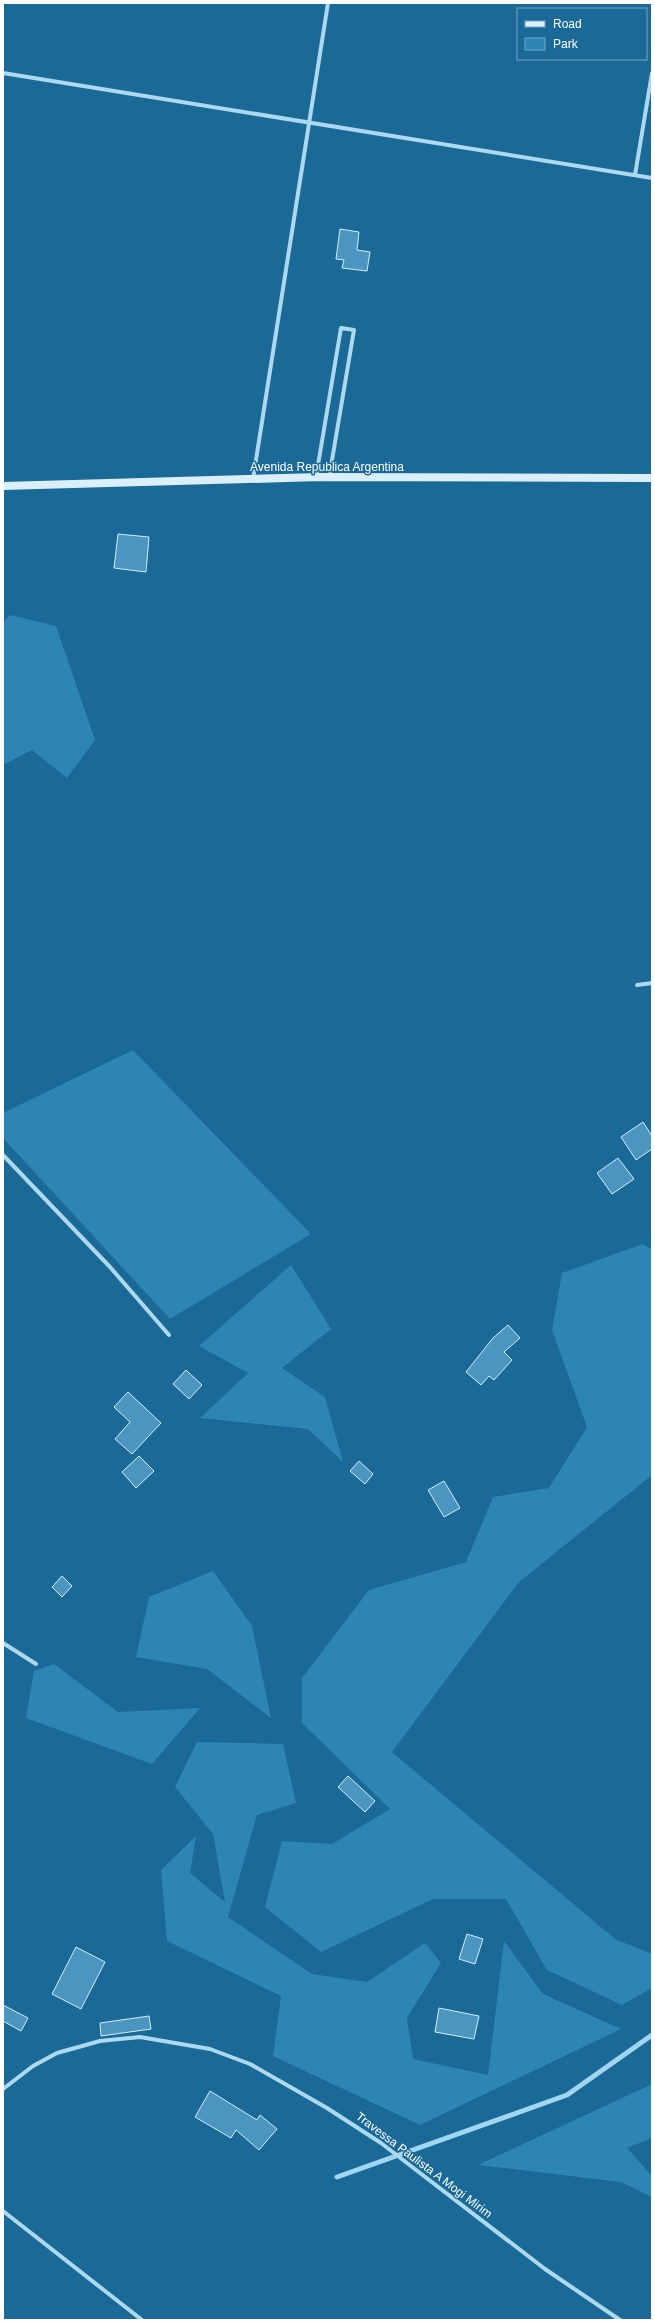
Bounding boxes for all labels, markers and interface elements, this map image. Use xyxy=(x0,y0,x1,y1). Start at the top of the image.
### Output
legend xyxy=(517,8,647,60)
text: Road xyxy=(553,17,582,31)
text: Park xyxy=(553,37,579,51)
street label: Avenida Republica Argentina xyxy=(250,460,404,474)
street label: Travessa Paulista A Mogi Mirim xyxy=(353,2109,495,2221)

